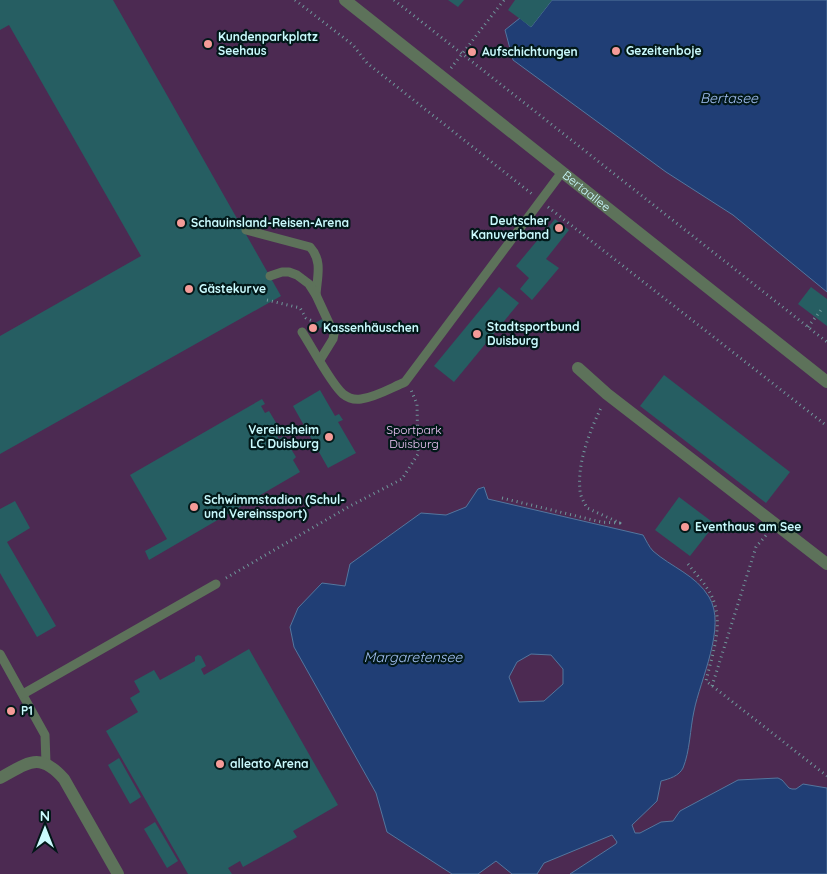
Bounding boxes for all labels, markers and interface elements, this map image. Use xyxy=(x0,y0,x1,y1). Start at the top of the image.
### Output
place label: Kundenparkplatz Seehaus xyxy=(218,29,318,58)
marker: Kundenparkplatz Seehaus xyxy=(202,38,214,50)
place label: Gezeitenboje xyxy=(626,43,702,58)
place label: Aufschichtungen xyxy=(482,44,578,59)
marker: Gezeitenboje xyxy=(610,45,622,57)
marker: Aufschichtungen xyxy=(466,46,478,58)
water label: Bertasee xyxy=(700,89,759,107)
street label: Bertaallee xyxy=(560,167,614,215)
place label: Deutscher Kanuverband xyxy=(471,213,549,242)
place label: Schauinsland-Reisen-Arena xyxy=(191,215,349,230)
marker: Schauinsland-Reisen-Arena xyxy=(175,217,187,229)
marker: Deutscher Kanuverband xyxy=(553,222,565,234)
place label: Gästekurve xyxy=(199,281,266,296)
marker: Gästekurve xyxy=(183,283,195,295)
place label: Stadtsportbund Duisburg xyxy=(487,319,580,348)
place label: Kassenhäuschen xyxy=(323,320,419,335)
marker: Kassenhäuschen xyxy=(307,322,319,334)
marker: Stadtsportbund Duisburg xyxy=(471,328,483,340)
place label: Vereinsheim LC Duisburg xyxy=(248,422,319,451)
park label: Sportpark Duisburg xyxy=(386,422,442,451)
marker: Vereinsheim LC Duisburg xyxy=(323,431,335,443)
place label: Schwimmstadion (Schul- und Vereinssport) xyxy=(204,492,345,521)
marker: Schwimmstadion (Schul- und Vereinssport) xyxy=(188,501,200,513)
place label: Eventhaus am See xyxy=(695,519,801,534)
marker: Eventhaus am See xyxy=(679,521,691,533)
water label: Margaretensee xyxy=(364,648,463,666)
place label: P1 xyxy=(21,703,33,718)
marker: P1 xyxy=(5,705,17,717)
place label: alleato Arena xyxy=(230,756,309,771)
marker: alleato Arena xyxy=(214,758,226,770)
north arrow xyxy=(20,804,70,854)
text: N xyxy=(40,807,50,825)

